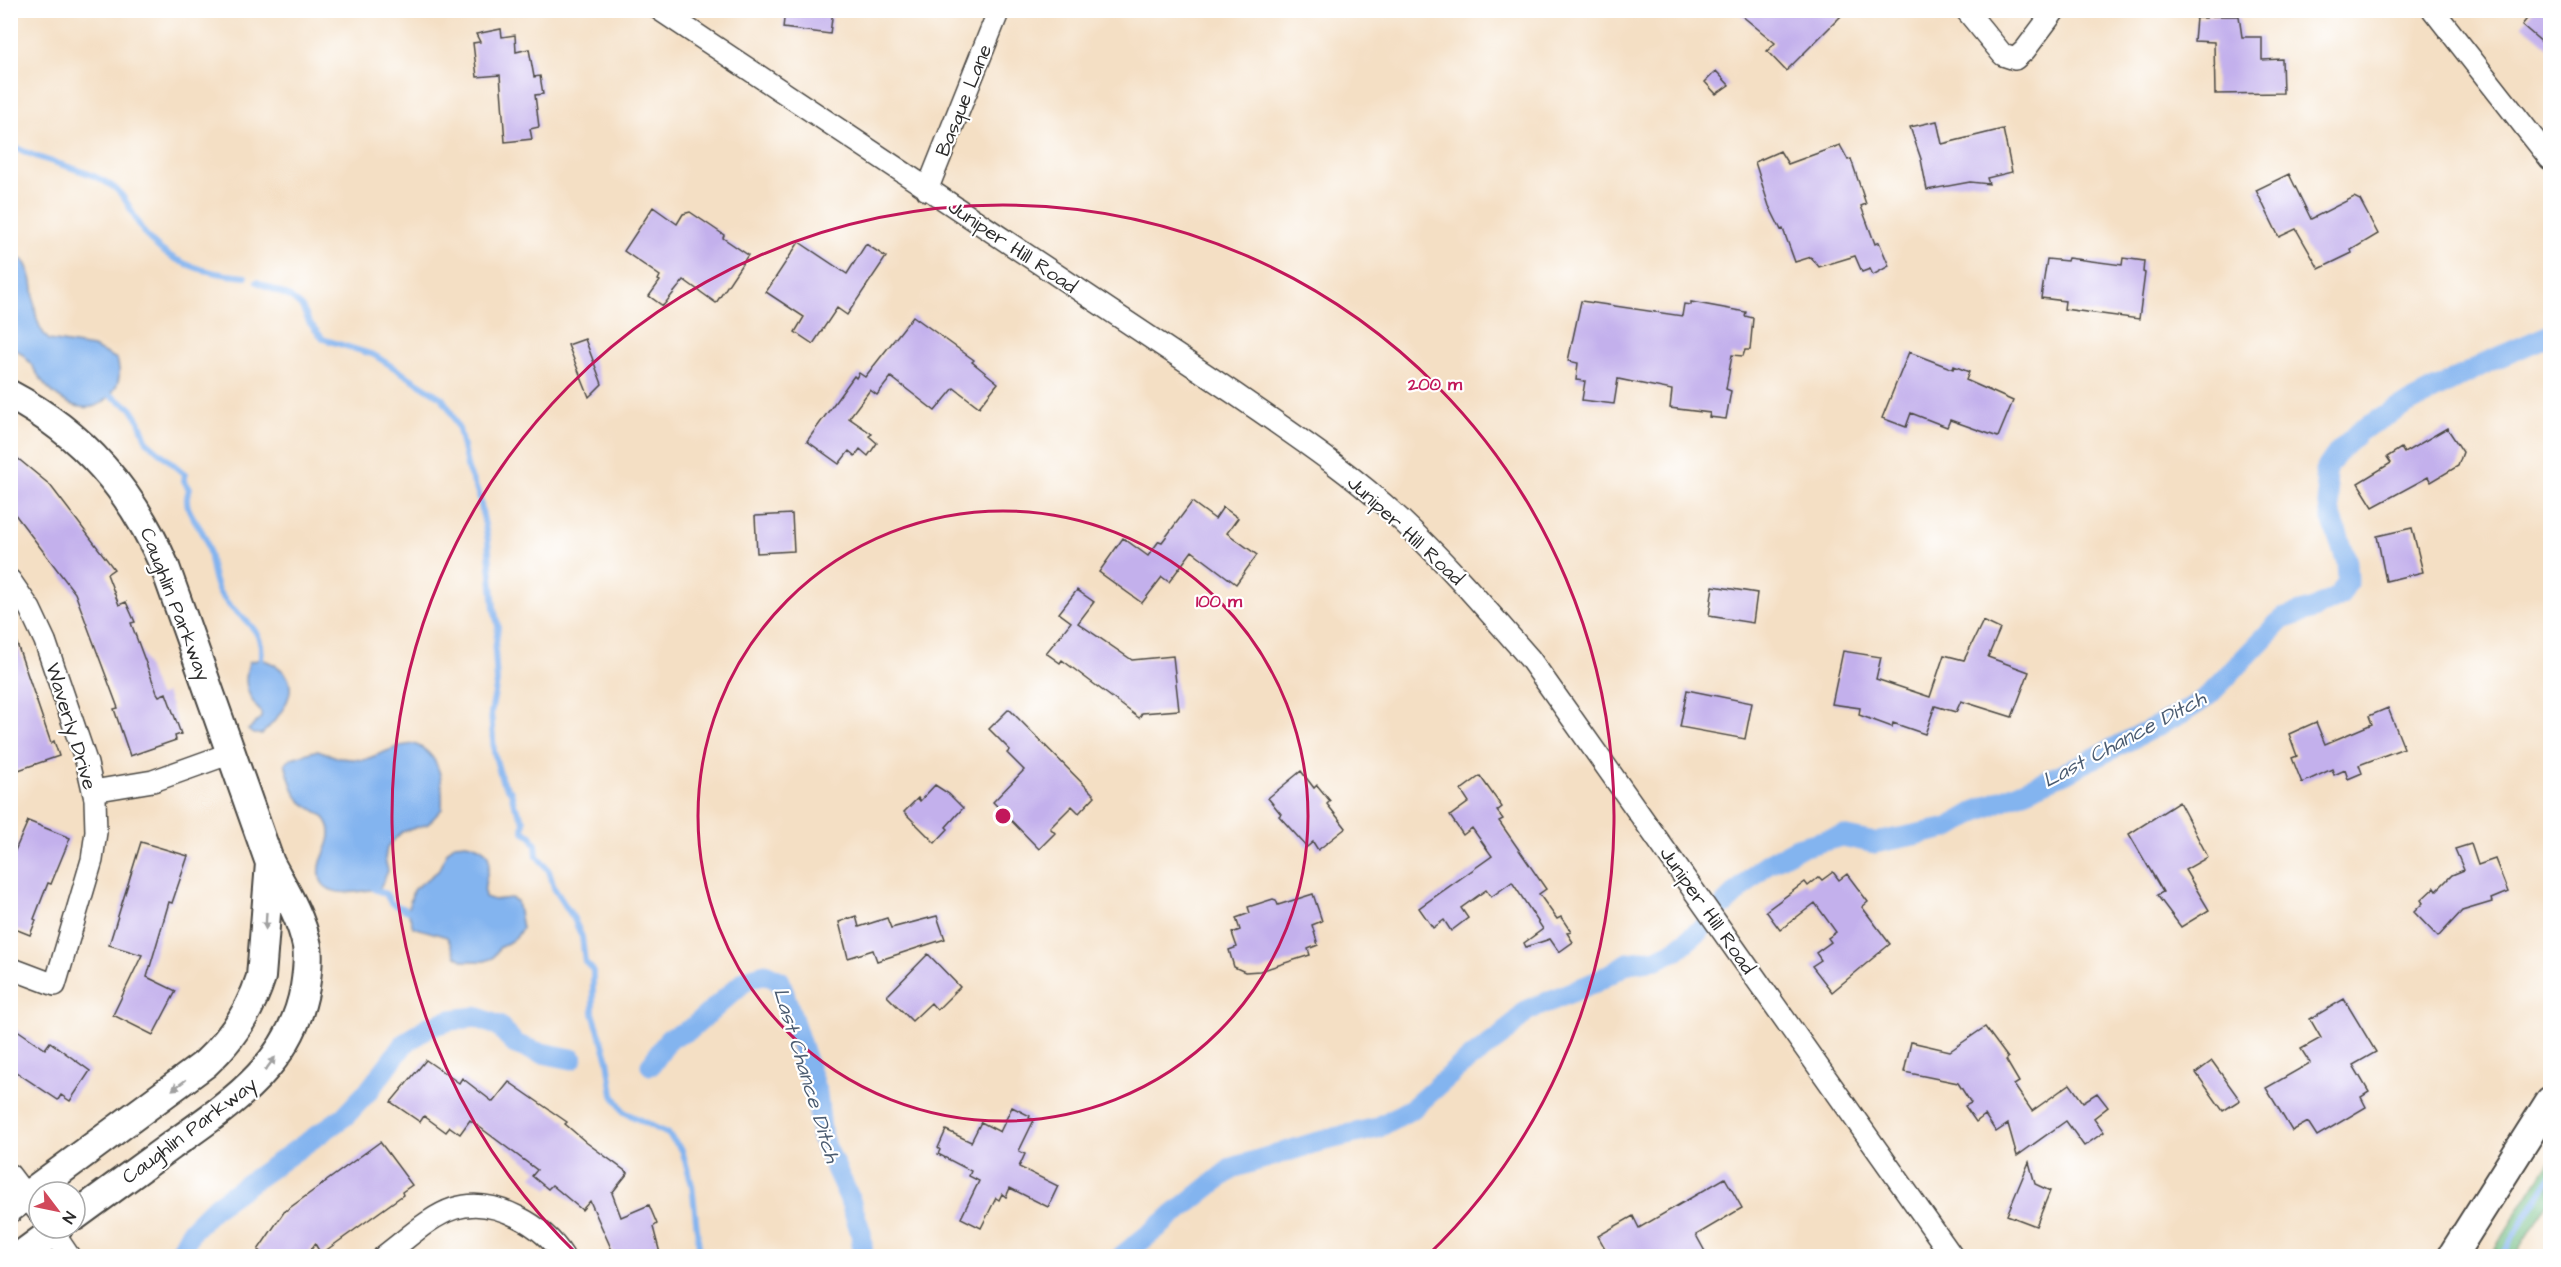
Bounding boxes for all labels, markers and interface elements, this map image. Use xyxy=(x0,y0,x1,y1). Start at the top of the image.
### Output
street label: Basque Lane xyxy=(929,40,999,161)
street label: Juniper Hill Road xyxy=(942,193,1083,300)
text: 200 m xyxy=(1407,372,1463,397)
street label: Juniper Hill Road xyxy=(1341,469,1470,592)
street label: Caughlin Parkway xyxy=(132,524,217,686)
text: 100 m xyxy=(1196,589,1243,614)
street label: Waverly Drive xyxy=(37,659,104,794)
water label: Last Chance Ditch xyxy=(2037,683,2212,795)
centre of rings xyxy=(993,806,1013,826)
street label: Juniper Hill Road xyxy=(1653,841,1762,980)
one-way arrow xyxy=(261,912,270,931)
water label: Last Chance Ditch xyxy=(766,984,847,1168)
one-way arrow xyxy=(264,1057,276,1073)
street label: Caughlin Parkway xyxy=(116,1071,264,1192)
one-way arrow xyxy=(171,1079,187,1091)
north arrow xyxy=(27,1180,87,1240)
text: N xyxy=(57,1207,81,1228)

